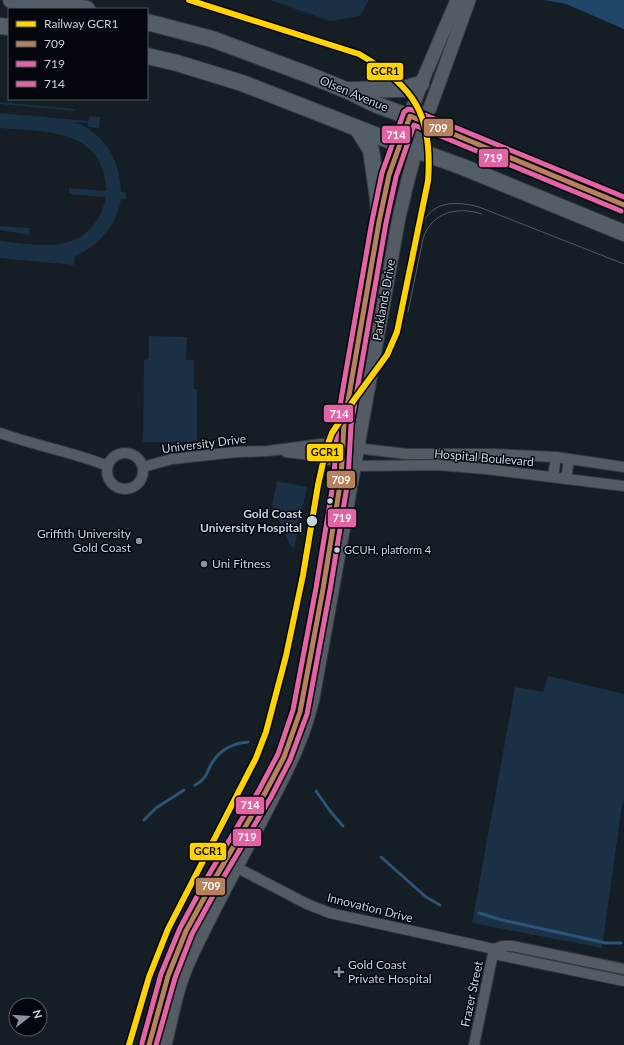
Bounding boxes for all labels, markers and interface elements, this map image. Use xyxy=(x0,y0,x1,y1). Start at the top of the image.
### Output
legend xyxy=(8,8,148,100)
text: Railway GCR1 xyxy=(44,16,119,31)
text: 709 xyxy=(44,36,65,51)
text: 719 xyxy=(44,56,65,71)
line badge: GCR1 xyxy=(366,62,404,81)
text: GCR1 xyxy=(371,64,399,77)
street label: Olsen Avenue xyxy=(318,72,391,115)
text: 714 xyxy=(44,76,65,91)
line badge: 709 xyxy=(423,118,454,137)
text: 709 xyxy=(428,121,448,134)
line badge: 714 xyxy=(381,125,411,144)
text: 714 xyxy=(386,128,406,141)
line badge: 719 xyxy=(478,148,509,168)
text: 719 xyxy=(483,151,503,164)
street label: Parklands Drive xyxy=(369,258,398,342)
line badge: 714 xyxy=(323,404,354,423)
text: 714 xyxy=(329,407,349,420)
street label: University Drive xyxy=(161,431,247,456)
line badge: GCR1 xyxy=(306,443,344,462)
text: GCR1 xyxy=(311,445,339,458)
street label: Hospital Boulevard xyxy=(434,446,534,469)
line badge: 709 xyxy=(326,470,356,489)
text: 709 xyxy=(331,473,351,486)
unlabelled marker xyxy=(325,496,335,506)
place label: Gold Coast University Hospital xyxy=(200,506,303,535)
line badge: 719 xyxy=(327,508,357,528)
text: 719 xyxy=(332,511,352,524)
marker: Gold Coast University Hospital xyxy=(305,514,319,528)
place label: Griffith University Gold Coast xyxy=(37,526,132,555)
marker: Griffith University Gold Coast xyxy=(134,536,144,546)
place label: GCUH, platform 4 xyxy=(344,543,432,556)
marker: GCUH, platform 4 xyxy=(332,545,342,555)
place label: Uni Fitness xyxy=(212,556,271,571)
marker: Uni Fitness xyxy=(199,559,209,569)
line badge: 714 xyxy=(235,796,265,815)
text: 714 xyxy=(240,798,260,811)
line badge: 719 xyxy=(232,828,262,847)
text: 719 xyxy=(237,830,257,843)
line badge: GCR1 xyxy=(189,842,227,861)
text: GCR1 xyxy=(194,844,222,857)
line badge: 709 xyxy=(195,877,226,896)
text: 709 xyxy=(201,879,221,892)
street label: Innovation Drive xyxy=(326,890,415,925)
place label: Gold Coast Private Hospital xyxy=(348,957,432,986)
street label: Frazer Street xyxy=(457,959,486,1028)
marker: Gold Coast Private Hospital xyxy=(333,966,345,978)
north arrow xyxy=(8,997,48,1037)
text: N xyxy=(31,1008,45,1020)

